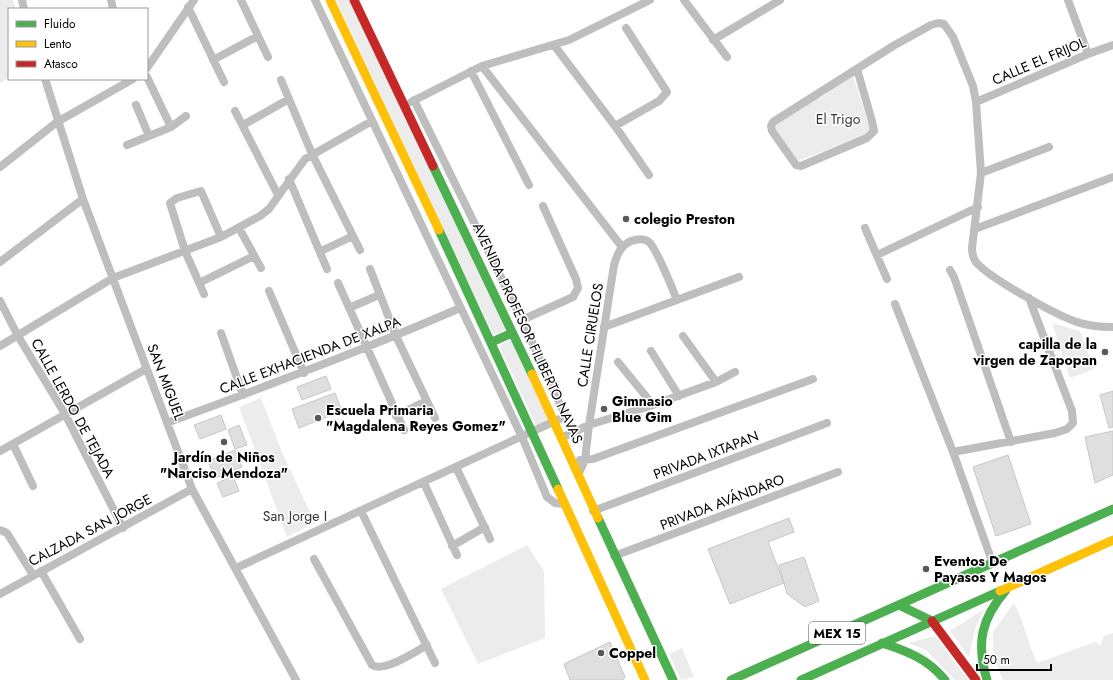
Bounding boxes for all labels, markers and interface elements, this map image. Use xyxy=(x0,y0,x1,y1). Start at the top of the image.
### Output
legend xyxy=(8,8,148,80)
text: Fluido xyxy=(44,15,76,33)
street label: CALLE EL FRIJOL xyxy=(989,32,1090,90)
text: Lento xyxy=(44,35,72,53)
text: Atasco xyxy=(44,55,78,73)
park label: El Trigo xyxy=(816,109,861,129)
place label: colegio Preston xyxy=(634,209,735,229)
marker: colegio Preston xyxy=(621,214,631,224)
street label: AVENIDA PROFESOR FILIBERTO NAVAS xyxy=(468,219,588,447)
street label: CALLE CIRUELOS xyxy=(572,281,608,388)
street label: CALLE EXHACIENDA DE XALPA xyxy=(217,311,404,399)
place label: capilla de la virgen de Zapopan xyxy=(972,334,1097,370)
street label: CALLE LERDO DE TEJADA xyxy=(26,335,120,482)
street label: SAN MIGUEL xyxy=(142,341,190,424)
marker: capilla de la virgen de Zapopan xyxy=(1100,347,1110,357)
place label: Gimnasio Blue Gim xyxy=(612,391,673,427)
place label: Escuela Primaria "Magdalena Reyes Gomez" xyxy=(326,400,506,436)
marker: Gimnasio Blue Gim xyxy=(599,404,609,414)
marker: Escuela Primaria "Magdalena Reyes Gomez" xyxy=(313,413,323,423)
street label: PRIVADA IXTAPAN xyxy=(650,426,762,484)
marker: Jardín de Niños "Narciso Mendoza" xyxy=(219,437,229,447)
place label: Jardín de Niños "Narciso Mendoza" xyxy=(160,447,288,483)
street label: PRIVADA AVÁNDARO xyxy=(657,469,787,535)
street label: CALZADA SAN JORGE xyxy=(25,489,155,571)
park label: San Jorge I xyxy=(263,506,327,526)
place label: Eventos De Payasos Y Magos xyxy=(934,551,1047,587)
marker: Eventos De Payasos Y Magos xyxy=(921,564,931,574)
road number: MEX 15 xyxy=(809,622,865,644)
place label: Coppel xyxy=(609,643,656,663)
scale bar xyxy=(977,646,1051,672)
marker: Coppel xyxy=(596,648,606,658)
text: 50 m xyxy=(983,651,1010,669)

